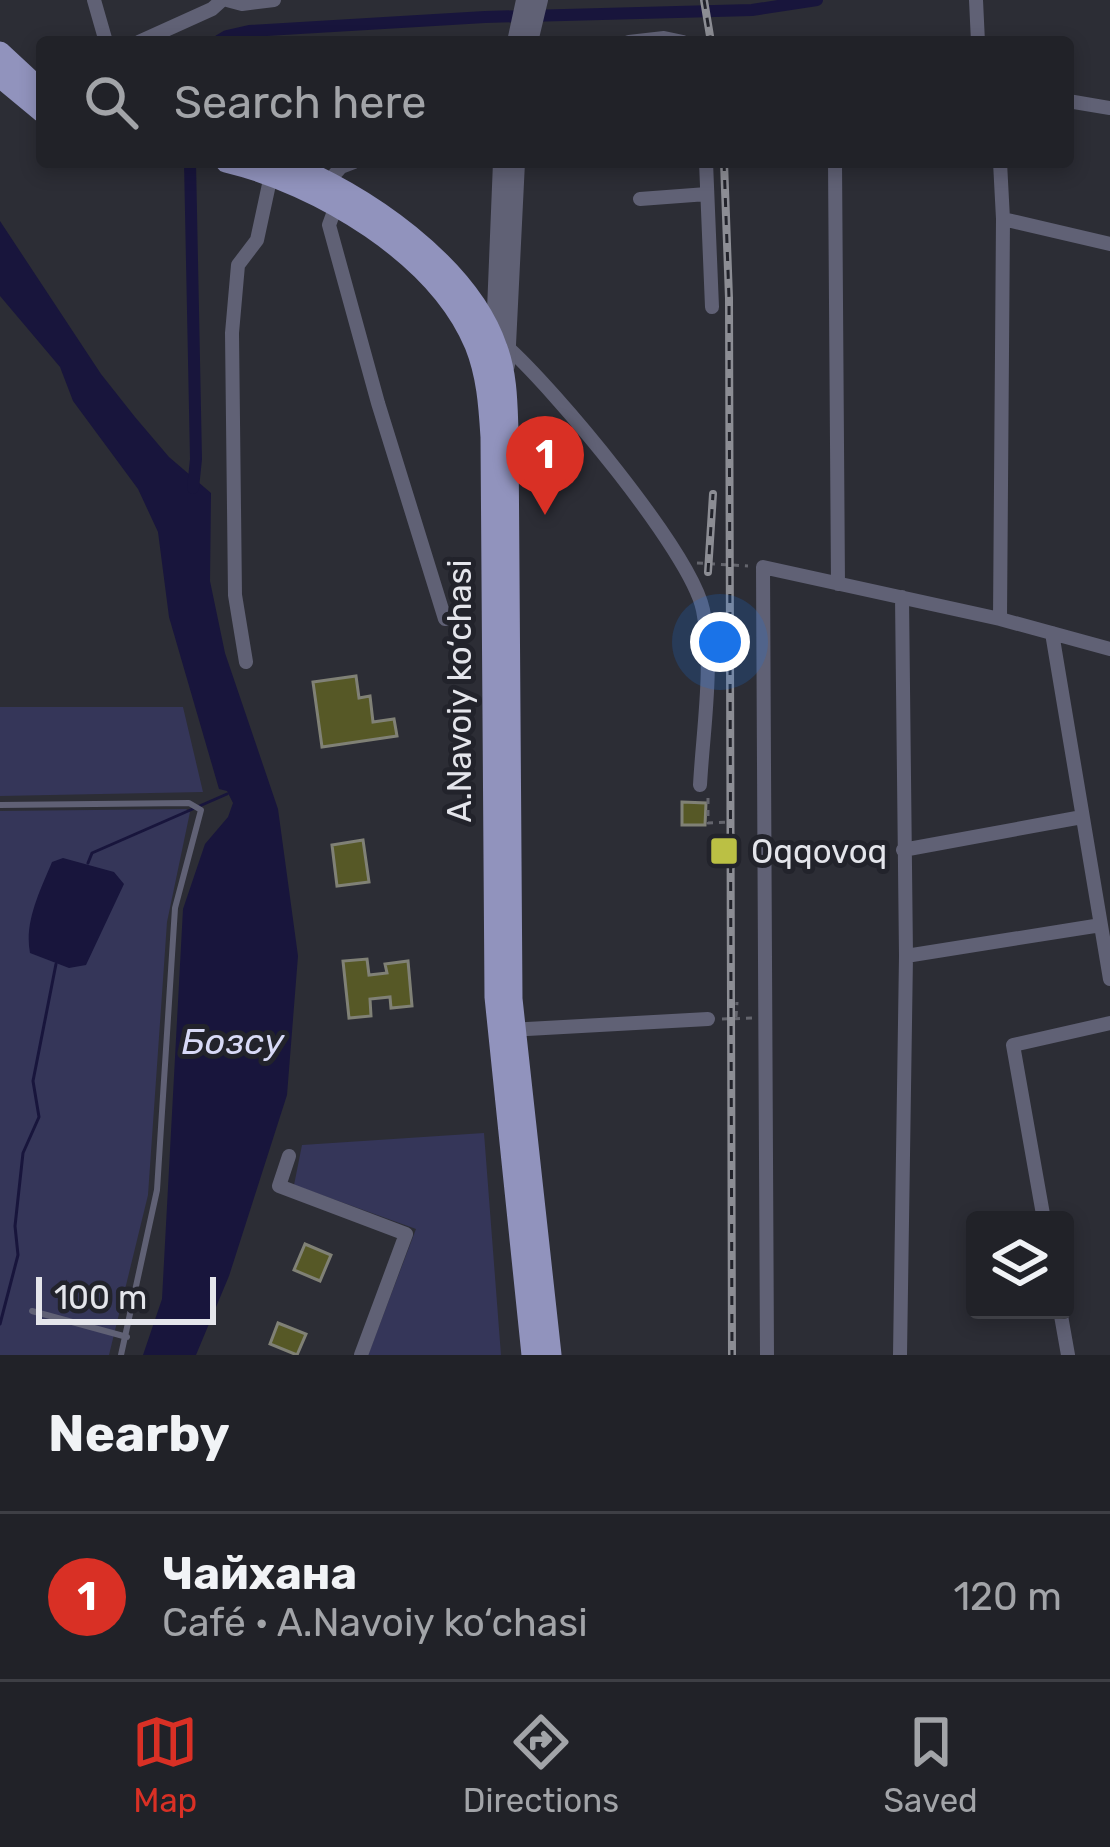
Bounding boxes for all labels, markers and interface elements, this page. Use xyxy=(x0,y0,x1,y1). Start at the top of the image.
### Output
search box xyxy=(36,36,1074,168)
icon: search xyxy=(78,69,144,135)
text: Search here xyxy=(174,76,426,129)
pin: 1 xyxy=(506,416,584,515)
street label: A.Navoiy ko‘chasi xyxy=(440,559,479,823)
your location xyxy=(690,612,750,672)
place label: Oqqovoq xyxy=(751,832,887,871)
marker: Oqqovoq xyxy=(708,835,740,867)
water label: Бозсу xyxy=(182,1020,285,1063)
map controls xyxy=(966,1211,1074,1319)
button: layers xyxy=(966,1211,1074,1319)
scale bar xyxy=(36,1271,216,1324)
text: 100 m xyxy=(54,1278,147,1317)
text: Nearby xyxy=(48,1403,230,1464)
text: Чайхана xyxy=(162,1547,357,1600)
text: 1 xyxy=(77,1574,97,1620)
text: 120 m xyxy=(953,1574,1062,1620)
text: Café · A.Navoiy ko‘chasi xyxy=(162,1600,588,1646)
tab: Map xyxy=(132,1709,198,1820)
tab: Directions xyxy=(463,1709,619,1820)
tab: Saved xyxy=(884,1709,978,1820)

